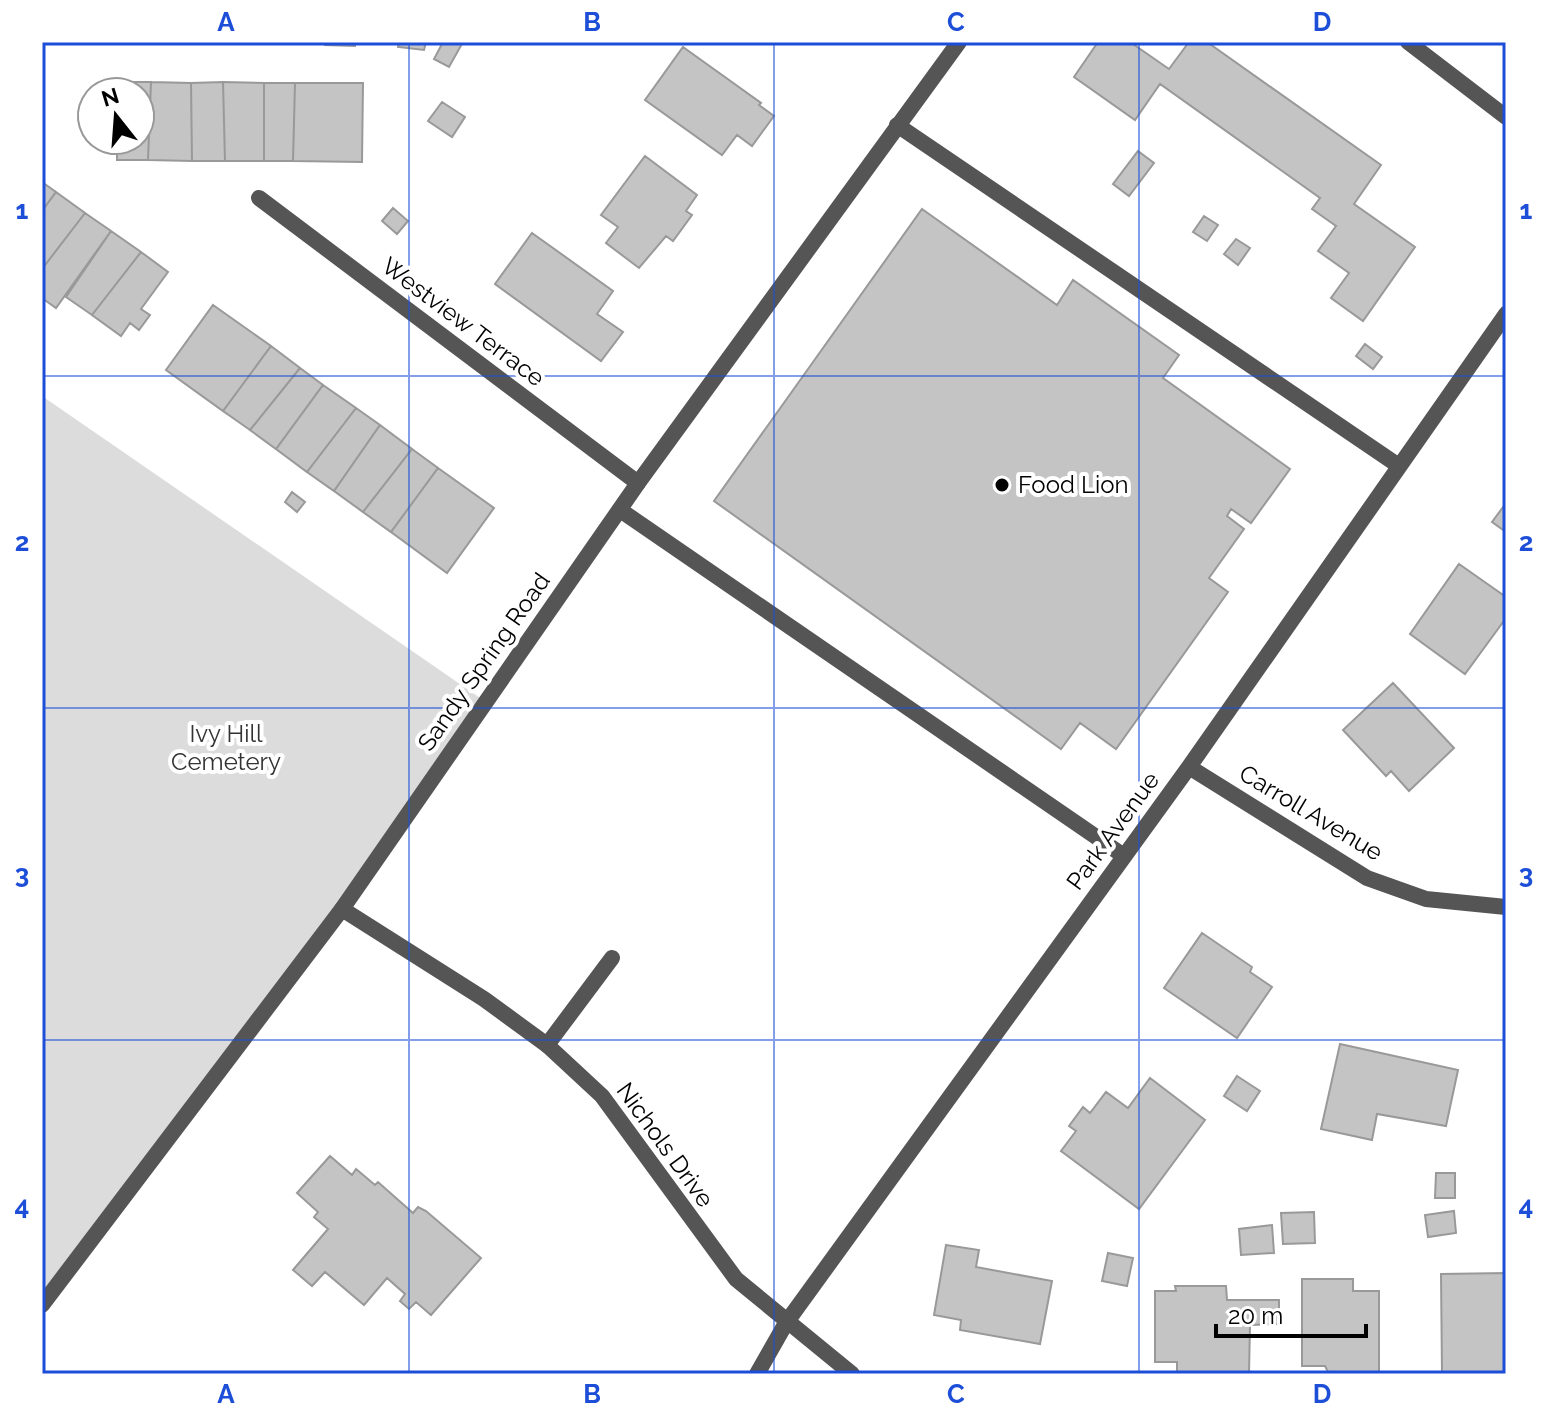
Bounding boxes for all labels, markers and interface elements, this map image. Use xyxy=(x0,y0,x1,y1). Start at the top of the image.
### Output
text: A xyxy=(217,7,235,37)
text: B xyxy=(583,7,601,37)
text: C xyxy=(947,7,965,37)
text: D xyxy=(1313,7,1331,37)
north arrow xyxy=(76,76,156,156)
text: N xyxy=(98,82,122,112)
text: 1 xyxy=(16,195,29,225)
text: 1 xyxy=(1520,195,1533,225)
street label: Westview Terrace xyxy=(376,251,550,392)
place label: Food Lion xyxy=(1018,470,1128,499)
marker: Food Lion xyxy=(993,476,1011,494)
text: 2 xyxy=(15,527,29,557)
text: 2 xyxy=(1519,527,1533,557)
street label: Sandy Spring Road xyxy=(411,567,556,756)
park label: Ivy Hill Cemetery xyxy=(171,719,281,776)
street label: Carroll Avenue xyxy=(1234,758,1388,867)
street label: Park Avenue xyxy=(1060,766,1165,895)
text: 3 xyxy=(15,859,29,889)
text: 3 xyxy=(1519,859,1533,889)
street label: Nichols Drive xyxy=(611,1077,720,1213)
text: 4 xyxy=(15,1191,29,1221)
text: 4 xyxy=(1519,1191,1533,1221)
scale bar xyxy=(1216,1288,1366,1338)
text: 20 m xyxy=(1228,1301,1283,1330)
text: A xyxy=(217,1379,235,1409)
text: B xyxy=(583,1379,601,1409)
text: C xyxy=(947,1379,965,1409)
text: D xyxy=(1313,1379,1331,1409)

